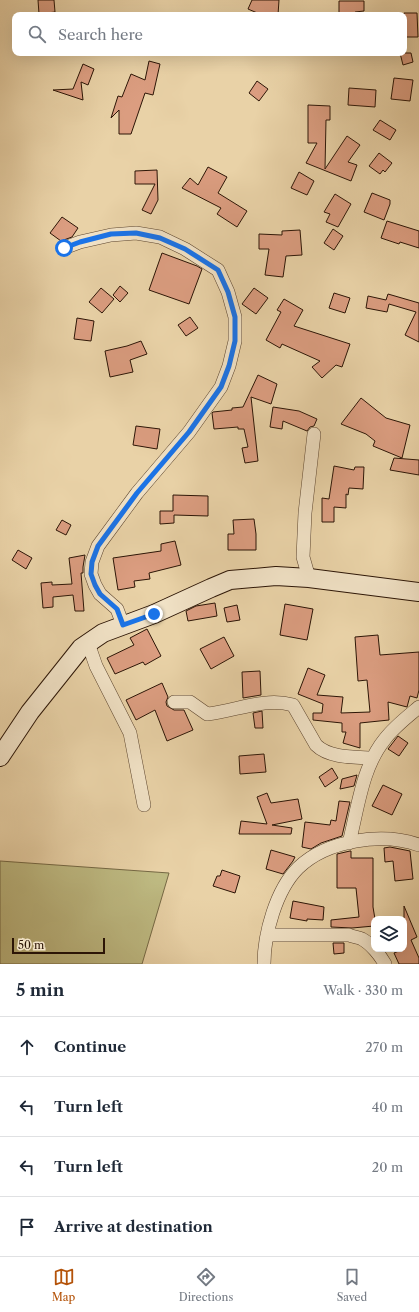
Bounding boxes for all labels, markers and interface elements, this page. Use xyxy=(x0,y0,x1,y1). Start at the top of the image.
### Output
search box xyxy=(12,12,407,56)
icon: search xyxy=(26,23,48,45)
text: Search here xyxy=(58,25,143,44)
route start xyxy=(55,239,73,257)
route end xyxy=(145,605,163,623)
map controls xyxy=(371,916,407,952)
button: layers xyxy=(371,916,407,952)
scale bar xyxy=(12,936,105,955)
text: 50 m xyxy=(18,938,44,952)
text: 5 min xyxy=(16,980,64,1000)
text: Walk · 330 m xyxy=(323,982,403,998)
icon: ahead xyxy=(16,1036,38,1058)
text: Continue xyxy=(54,1037,126,1056)
text: 270 m xyxy=(365,1039,403,1055)
icon: left xyxy=(16,1096,38,1118)
text: Turn left xyxy=(54,1097,123,1116)
text: 40 m xyxy=(372,1099,403,1115)
icon: left xyxy=(16,1156,38,1178)
text: Turn left xyxy=(54,1157,123,1176)
text: 20 m xyxy=(372,1159,403,1175)
icon: arrive xyxy=(16,1216,38,1238)
text: Arrive at destination xyxy=(54,1217,213,1236)
tab: Map xyxy=(52,1266,75,1304)
tab: Directions xyxy=(179,1266,233,1304)
tab: Saved xyxy=(337,1266,367,1304)

